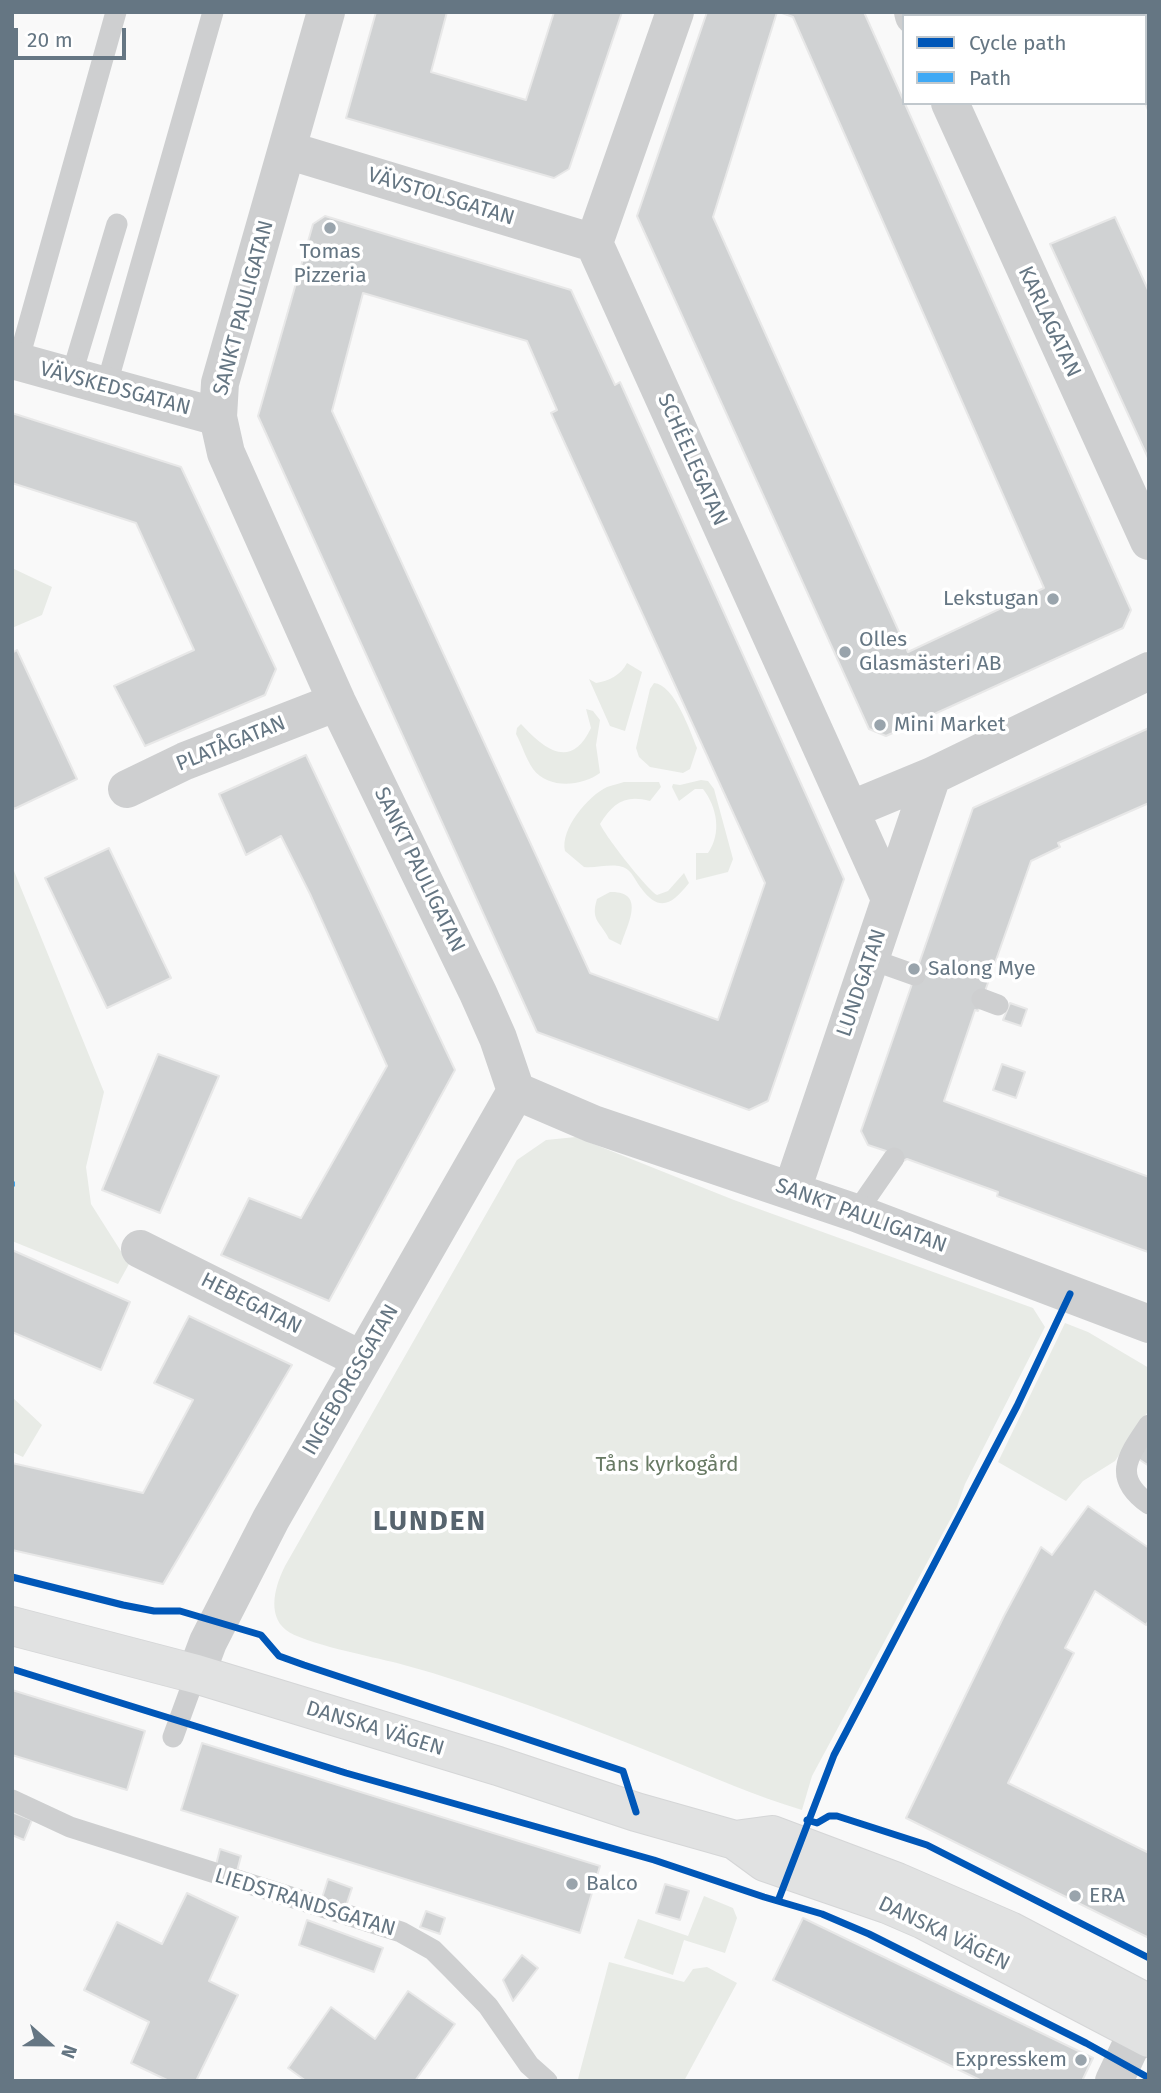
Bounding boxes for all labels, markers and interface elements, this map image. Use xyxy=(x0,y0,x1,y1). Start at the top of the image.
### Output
scale bar xyxy=(18,14,130,58)
legend xyxy=(902,14,1147,105)
text: 20 m xyxy=(27,27,73,53)
text: Cycle path xyxy=(969,30,1067,56)
text: Path xyxy=(969,65,1011,91)
street label: VÄVSTOLSGATAN xyxy=(365,163,517,231)
street label: SANKT PAULIGATAN xyxy=(209,218,279,398)
marker: Tomas Pizzeria xyxy=(322,220,338,236)
place label: Tomas Pizzeria xyxy=(293,239,367,289)
street label: KARLAGATAN xyxy=(1012,262,1086,382)
street label: VÄVSKEDSGATAN xyxy=(37,357,193,421)
street label: SCHÉELEGATAN xyxy=(652,390,732,530)
place label: Lekstugan xyxy=(943,586,1039,612)
marker: Lekstugan xyxy=(1045,591,1061,607)
place label: Olles Glasmästeri AB xyxy=(859,627,1001,677)
marker: Olles Glasmästeri AB xyxy=(837,644,853,660)
street label: PLATÅGATAN xyxy=(173,711,289,777)
place label: Mini Market xyxy=(894,712,1006,738)
marker: Mini Market xyxy=(872,717,888,733)
street label: SANKT PAULIGATAN xyxy=(368,783,470,957)
street label: LUNDGATAN xyxy=(832,926,892,1040)
place label: Salong Mye xyxy=(928,956,1036,982)
marker: Salong Mye xyxy=(906,961,922,977)
street label: SANKT PAULIGATAN xyxy=(772,1173,950,1259)
street label: HEBEGATAN xyxy=(196,1268,306,1340)
street label: INGEBORGSGATAN xyxy=(298,1300,404,1460)
park label: Tåns kyrkogård xyxy=(596,1452,738,1478)
district label: LUNDEN xyxy=(374,1505,486,1539)
street label: DANSKA VÄGEN xyxy=(303,1696,447,1762)
street label: LIEDSTRANDSGATAN xyxy=(212,1864,398,1942)
place label: Balco xyxy=(586,1871,638,1897)
marker: Balco xyxy=(564,1876,580,1892)
place label: ERA xyxy=(1089,1883,1125,1909)
marker: ERA xyxy=(1067,1888,1083,1904)
street label: DANSKA VÄGEN xyxy=(874,1891,1014,1977)
north arrow xyxy=(14,2009,84,2079)
text: N xyxy=(56,2042,82,2062)
place label: Expresskem xyxy=(955,2047,1067,2073)
marker: Expresskem xyxy=(1073,2052,1089,2068)

